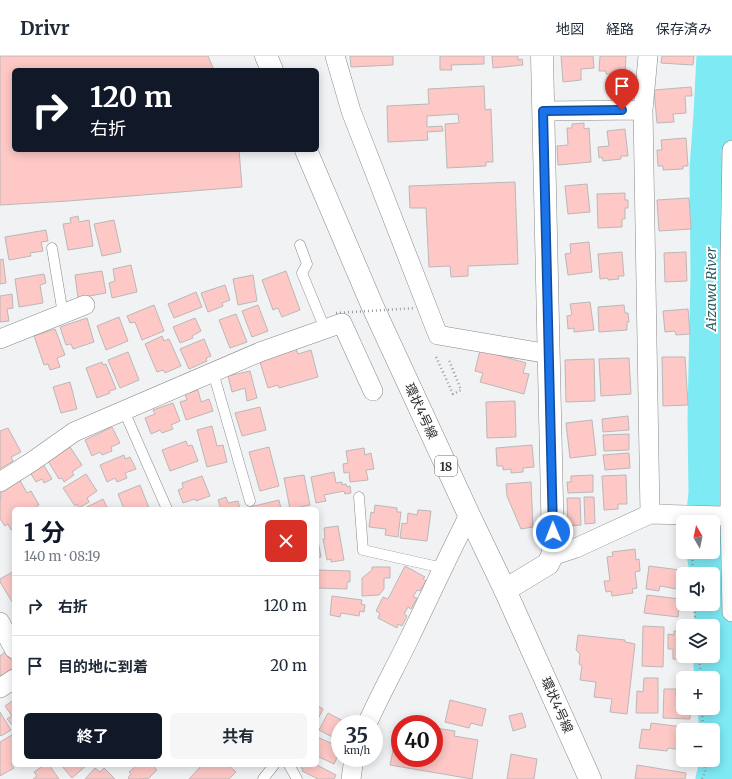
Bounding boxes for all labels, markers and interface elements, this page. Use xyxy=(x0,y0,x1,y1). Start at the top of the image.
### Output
text: Drivr xyxy=(20,16,70,40)
text: 地図 xyxy=(556,20,584,38)
text: 経路 xyxy=(606,20,634,38)
text: 保存済み xyxy=(656,20,712,38)
pin xyxy=(605,69,639,110)
icon: arrive xyxy=(611,75,633,97)
text: 120 m xyxy=(90,79,172,115)
icon: right xyxy=(24,84,76,136)
text: 右折 xyxy=(90,117,126,140)
water label: Aizawa River xyxy=(702,247,720,332)
street label: 環状4号線 xyxy=(401,380,441,442)
road number: 18 xyxy=(435,456,457,476)
position arrow xyxy=(532,511,574,553)
north arrow xyxy=(676,515,720,559)
map controls xyxy=(676,515,720,767)
text: 1 分 xyxy=(24,517,65,548)
button: close xyxy=(265,520,307,562)
text: 140 m · 08:19 xyxy=(24,548,100,565)
button: sound xyxy=(676,567,720,611)
icon: right xyxy=(24,595,46,617)
text: 120 m xyxy=(264,596,307,615)
text: 右折 xyxy=(58,597,88,616)
button: layers xyxy=(676,619,720,663)
icon: arrive xyxy=(24,655,46,677)
text: 20 m xyxy=(270,656,307,675)
text: 目的地に到着 xyxy=(58,657,148,676)
button: + xyxy=(676,671,720,715)
street label: 環状4号線 xyxy=(537,674,577,736)
button: 終了 xyxy=(24,713,162,759)
button: 共有 xyxy=(170,713,307,759)
speed limit sign: 40 xyxy=(391,715,443,767)
text: 35 xyxy=(346,723,368,748)
button: − xyxy=(676,723,720,767)
text: km/h xyxy=(344,744,370,757)

